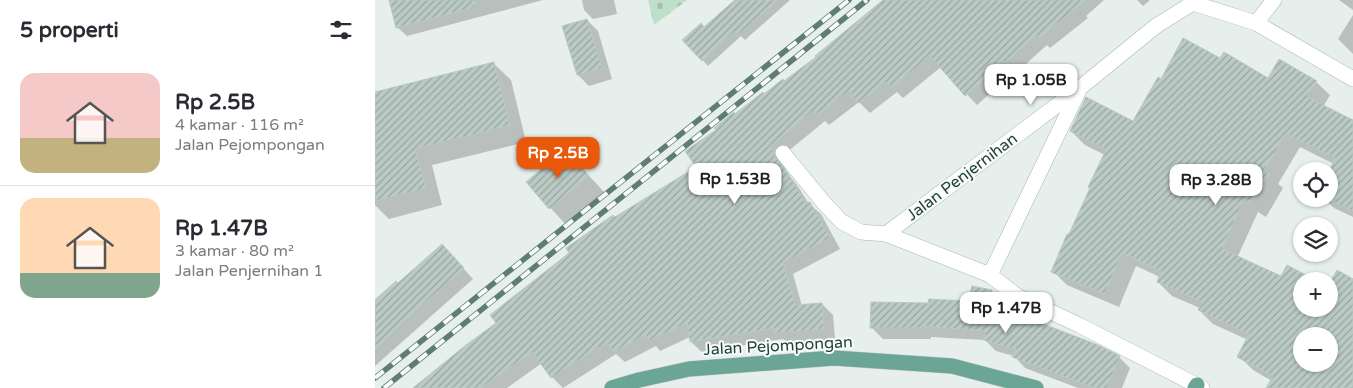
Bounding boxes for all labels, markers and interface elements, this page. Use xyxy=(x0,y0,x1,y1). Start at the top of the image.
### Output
icon: filters xyxy=(327,16,355,44)
text: 5 properti xyxy=(20,18,119,43)
pin: Rp 1.05B xyxy=(979,64,1083,106)
text: Rp 1.05B xyxy=(995,70,1067,90)
text: Rp 2.5B xyxy=(175,90,255,115)
icon: home xyxy=(60,93,120,153)
text: 4 kamar · 116 m² xyxy=(175,115,304,135)
street label: Jalan Penjernihan xyxy=(902,129,1022,225)
text: Jalan Pejompongan xyxy=(175,135,325,155)
pin: Rp 2.5B xyxy=(512,136,604,179)
text: Rp 2.5B xyxy=(528,143,589,163)
pin: Rp 1.53B xyxy=(683,162,787,205)
map controls xyxy=(1293,162,1338,372)
button: locate xyxy=(1293,162,1338,207)
pin: Rp 3.28B xyxy=(1164,164,1268,206)
text: Rp 1.53B xyxy=(699,169,771,189)
text: Rp 3.28B xyxy=(1180,170,1252,190)
text: Rp 1.47B xyxy=(175,216,268,241)
button: layers xyxy=(1293,217,1338,262)
icon: home xyxy=(60,218,120,278)
text: 3 kamar · 80 m² xyxy=(175,241,294,261)
text: Jalan Penjernihan 1 xyxy=(175,261,323,281)
button: + xyxy=(1293,272,1338,317)
pin: Rp 1.47B xyxy=(954,292,1058,334)
text: Rp 1.47B xyxy=(971,298,1041,318)
button: − xyxy=(1293,327,1338,372)
street label: Jalan Pejompongan xyxy=(703,332,853,360)

